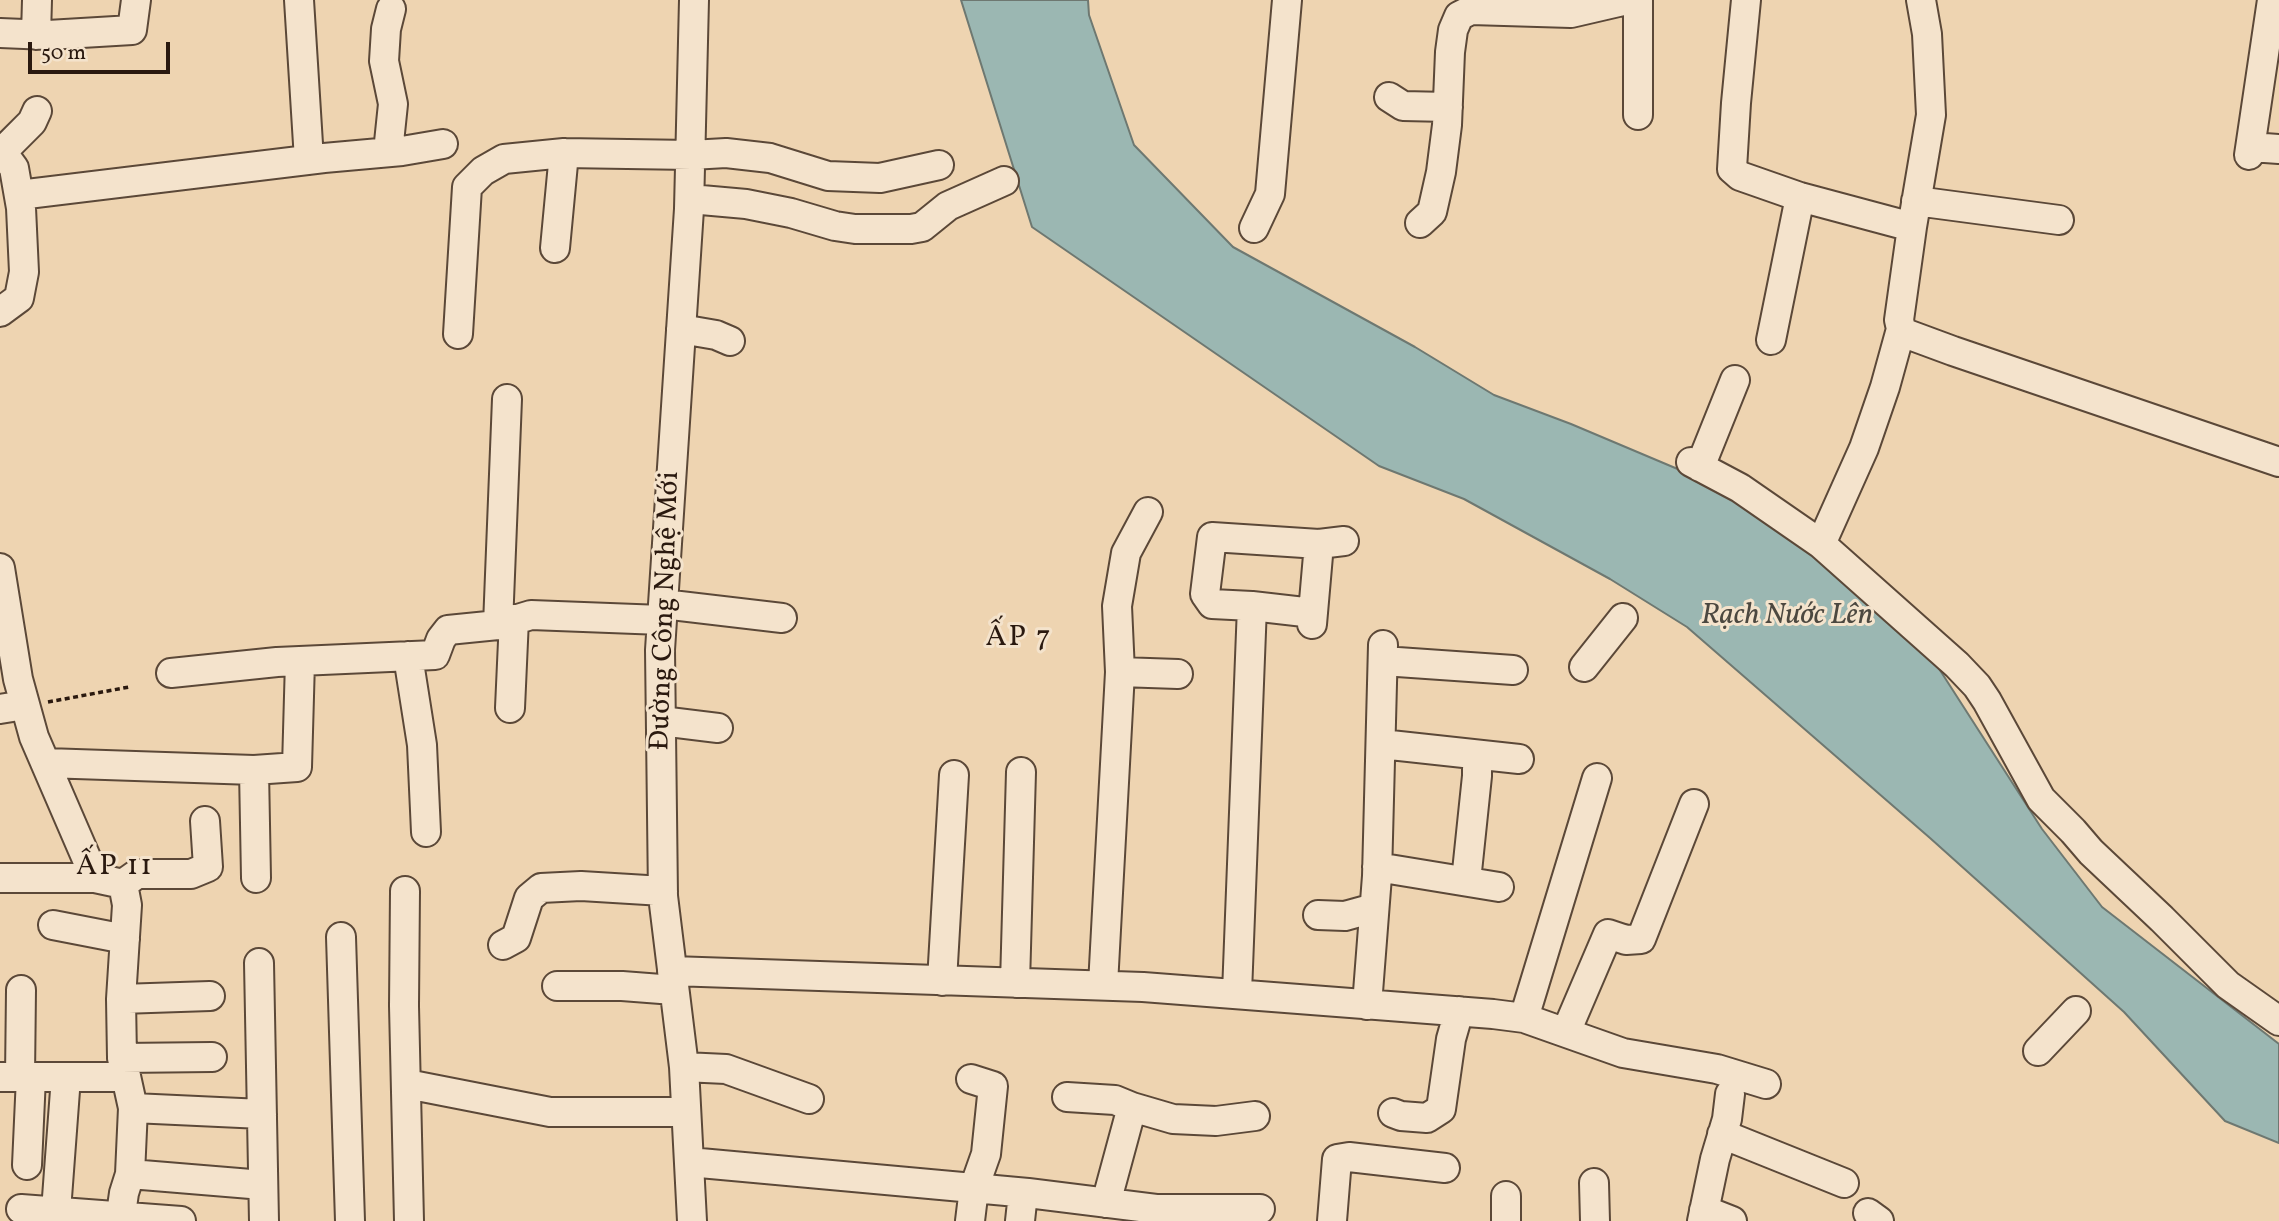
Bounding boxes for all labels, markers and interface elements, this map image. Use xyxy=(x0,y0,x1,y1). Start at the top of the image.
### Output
scale bar xyxy=(32,28,173,72)
text: 50 m xyxy=(41,39,86,68)
street label: Đường Công Nghệ Mới xyxy=(645,471,689,751)
water label: Rạch Nước Lên xyxy=(1701,599,1873,635)
district label: ẤP 7 xyxy=(986,621,1052,657)
district label: ẤP 11 xyxy=(77,850,153,886)

